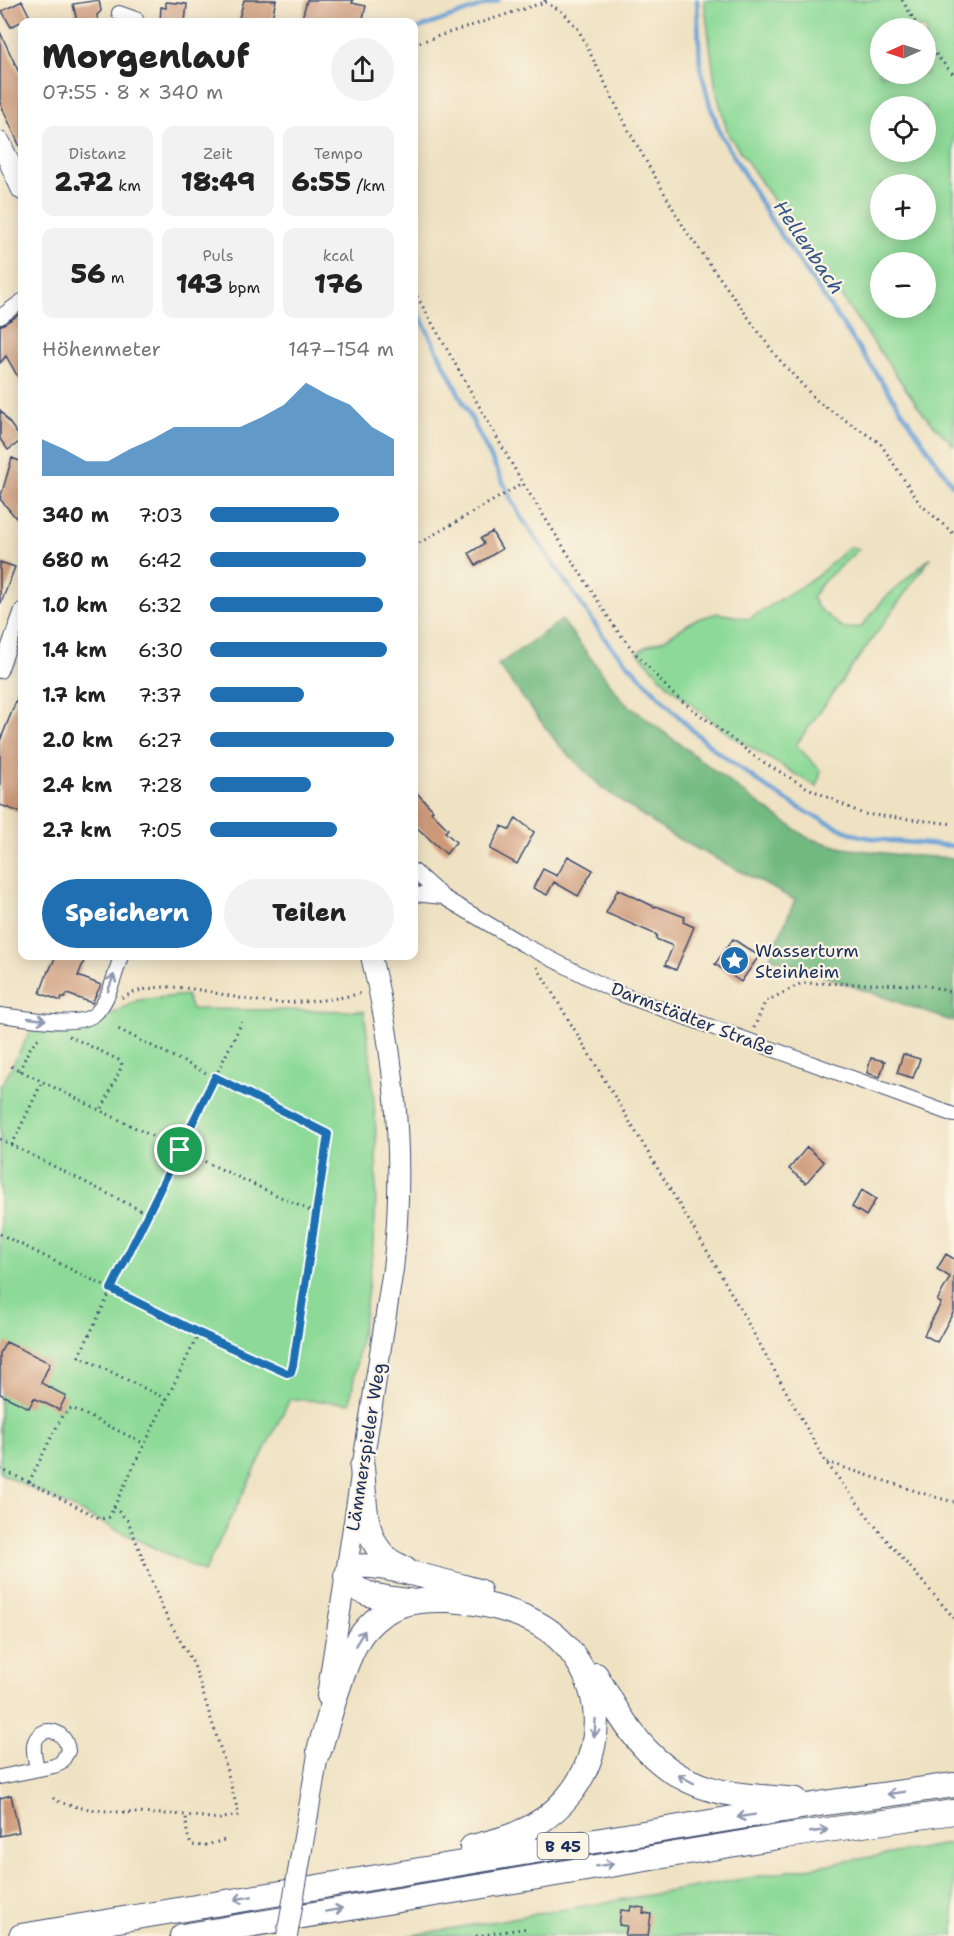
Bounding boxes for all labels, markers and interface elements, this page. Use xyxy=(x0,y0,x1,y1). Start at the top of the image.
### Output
north arrow xyxy=(870,18,936,84)
map controls xyxy=(870,18,936,318)
text: Morgenlauf xyxy=(42,34,250,79)
button: share xyxy=(331,38,394,101)
text: 07:55 · 8 × 340 m xyxy=(42,79,223,105)
button: locate xyxy=(870,96,936,162)
text: Distanz xyxy=(69,143,127,164)
text: Zeit xyxy=(203,143,233,164)
text: Tempo xyxy=(314,143,363,164)
text: 2.72 xyxy=(54,164,113,199)
text: 18:49 xyxy=(181,164,255,199)
text: 6:55 xyxy=(292,164,351,199)
button: + xyxy=(870,174,936,240)
text: km xyxy=(113,175,141,196)
text: /km xyxy=(351,175,385,196)
water label: Hellenbach xyxy=(768,195,850,299)
text: Puls xyxy=(202,245,234,266)
text: kcal xyxy=(323,245,354,266)
button: − xyxy=(870,252,936,318)
text: 56 xyxy=(71,256,105,291)
text: 143 xyxy=(176,266,223,301)
text: 176 xyxy=(314,266,363,301)
text: m xyxy=(105,267,125,288)
text: bpm xyxy=(223,277,260,298)
text: Höhenmeter xyxy=(42,336,161,362)
text: 147–154 m xyxy=(288,336,394,362)
text: 340 m xyxy=(42,502,109,528)
text: 7:03 xyxy=(138,502,183,528)
text: 680 m xyxy=(42,547,109,573)
text: 6:42 xyxy=(138,547,182,573)
text: 1.0 km xyxy=(42,592,107,618)
text: 6:32 xyxy=(138,592,182,618)
text: 1.4 km xyxy=(42,637,107,663)
text: 6:30 xyxy=(138,637,183,663)
text: 1.7 km xyxy=(42,682,106,708)
text: 7:37 xyxy=(138,682,182,708)
text: 2.0 km xyxy=(42,727,113,753)
text: 6:27 xyxy=(138,727,182,753)
text: 2.4 km xyxy=(42,772,112,798)
text: 7:28 xyxy=(138,772,183,798)
text: 2.7 km xyxy=(42,817,111,843)
text: 7:05 xyxy=(138,817,182,843)
button: Speichern xyxy=(42,879,212,948)
button: Teilen xyxy=(224,879,394,948)
place label: Wasserturm Steinheim xyxy=(755,939,859,984)
place icon: Wasserturm Steinheim xyxy=(718,945,750,977)
one-way arrow xyxy=(106,974,117,993)
street label: Darmstädter Straße xyxy=(608,977,778,1061)
one-way arrow xyxy=(27,1014,47,1025)
pin xyxy=(154,1124,205,1175)
icon: arrive xyxy=(163,1133,196,1166)
street label: Lämmerspieler Weg xyxy=(341,1361,391,1533)
one-way arrow xyxy=(355,1630,367,1647)
one-way arrow xyxy=(590,1718,601,1738)
one-way arrow xyxy=(677,1773,695,1784)
one-way arrow xyxy=(887,1788,906,1799)
one-way arrow xyxy=(737,1811,757,1822)
one-way arrow xyxy=(808,1826,828,1837)
road number: B 45 xyxy=(538,1833,588,1859)
one-way arrow xyxy=(595,1860,615,1871)
one-way arrow xyxy=(233,1893,253,1904)
one-way arrow xyxy=(324,1904,344,1915)

